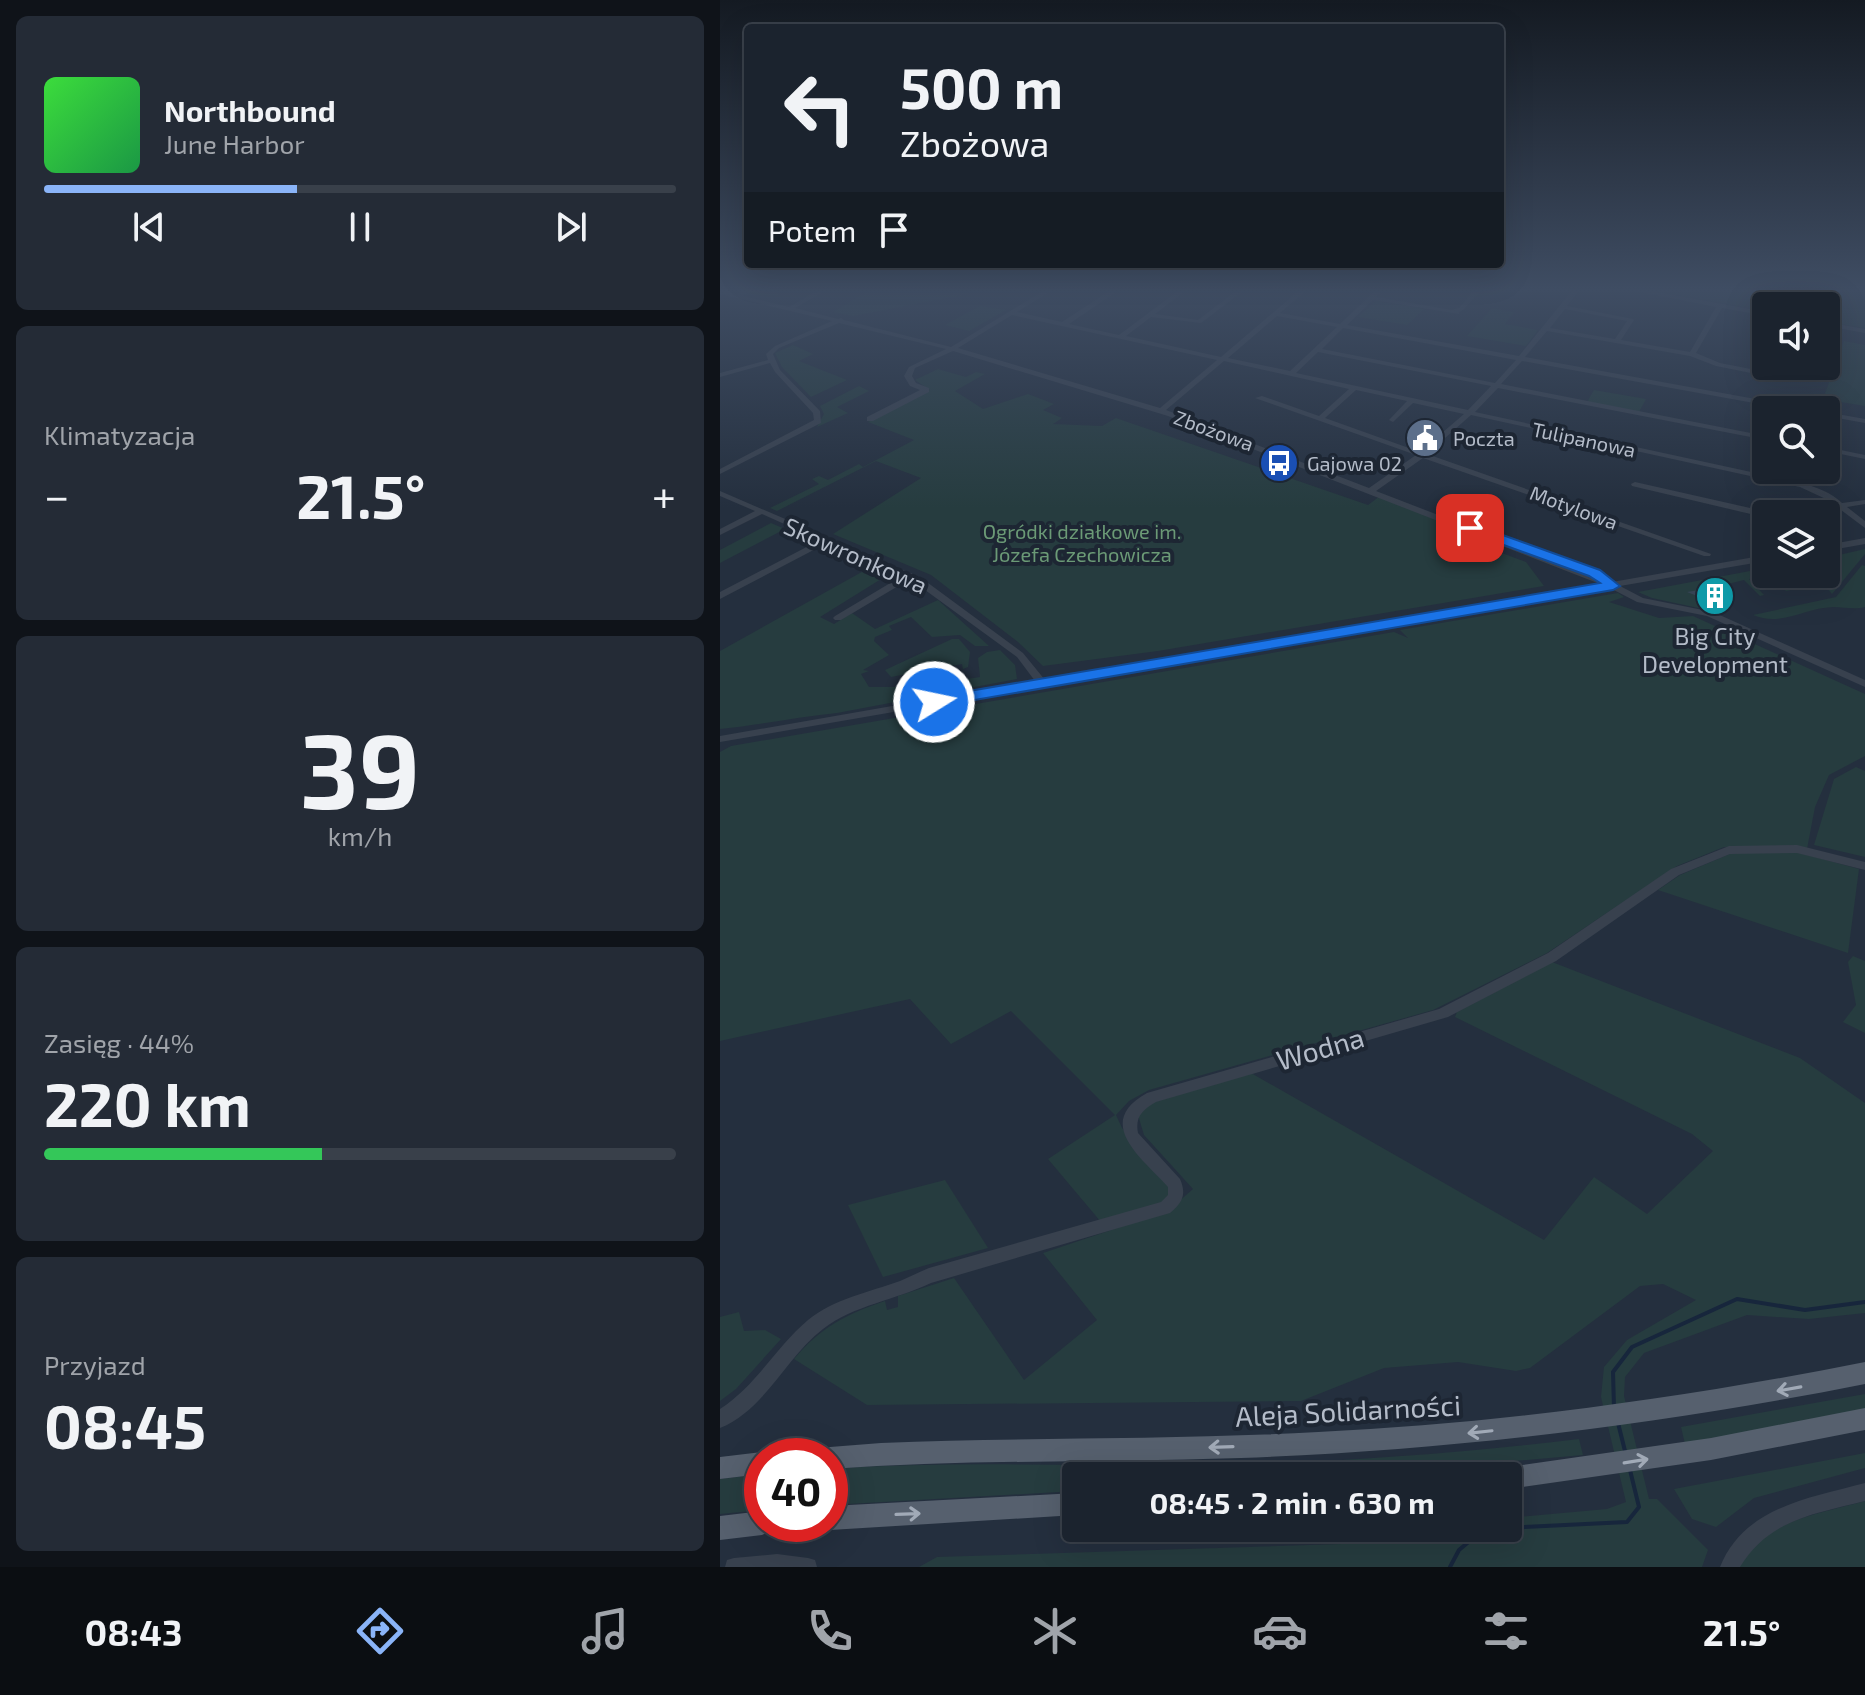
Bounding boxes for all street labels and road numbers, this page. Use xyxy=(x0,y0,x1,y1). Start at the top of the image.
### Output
street label: Zbożowa xyxy=(1171,405,1257,455)
street label: Tulipanowa xyxy=(1530,416,1638,462)
street label: Motylowa xyxy=(1527,480,1621,534)
street label: Skowronkowa xyxy=(780,510,932,600)
street label: Wodna xyxy=(1272,1019,1368,1077)
street label: Aleja Solidarności xyxy=(1234,1387,1462,1433)

